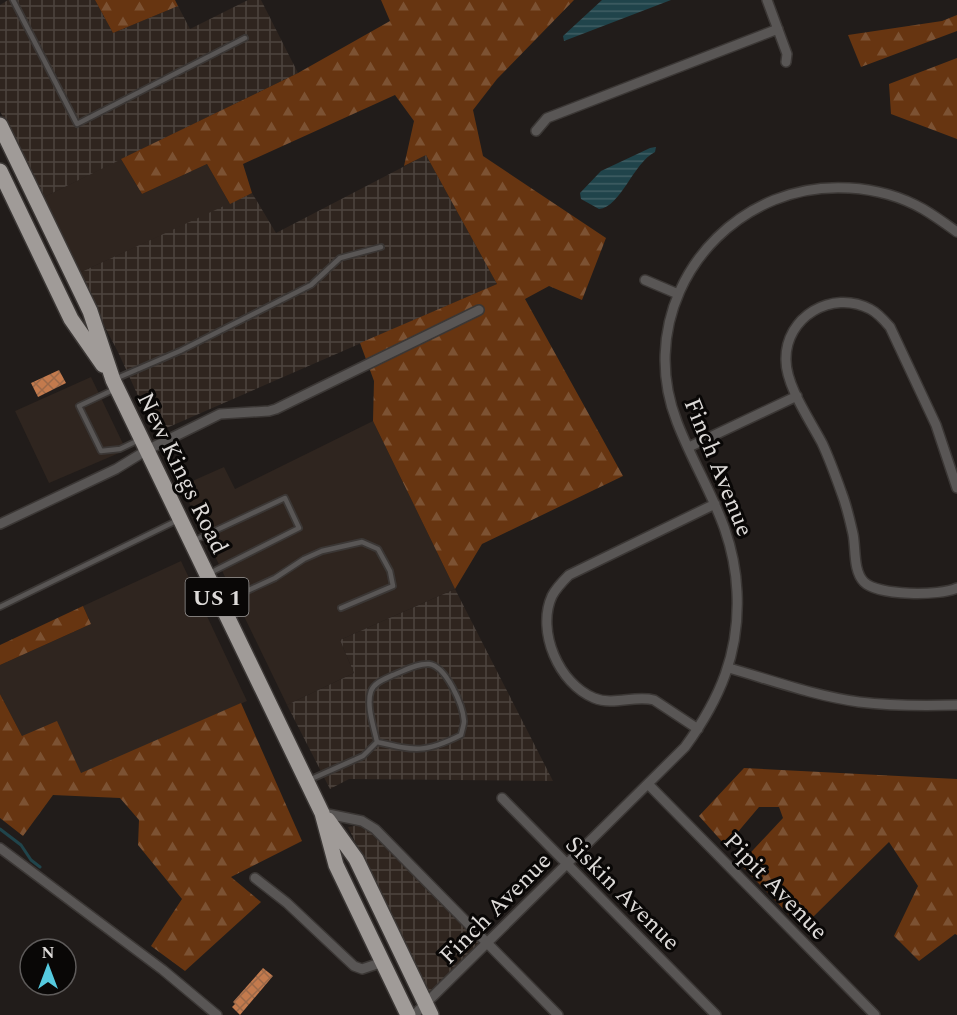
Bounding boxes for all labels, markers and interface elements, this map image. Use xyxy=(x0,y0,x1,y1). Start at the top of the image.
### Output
street label: New Kings Road xyxy=(127,386,237,561)
street label: Finch Avenue xyxy=(674,393,762,542)
road number: US 1 xyxy=(186,578,248,616)
street label: Pipit Avenue xyxy=(715,825,836,949)
street label: Siskin Avenue xyxy=(556,828,688,960)
street label: Finch Avenue xyxy=(431,844,560,973)
north arrow xyxy=(18,937,78,997)
text: N xyxy=(41,941,55,965)

